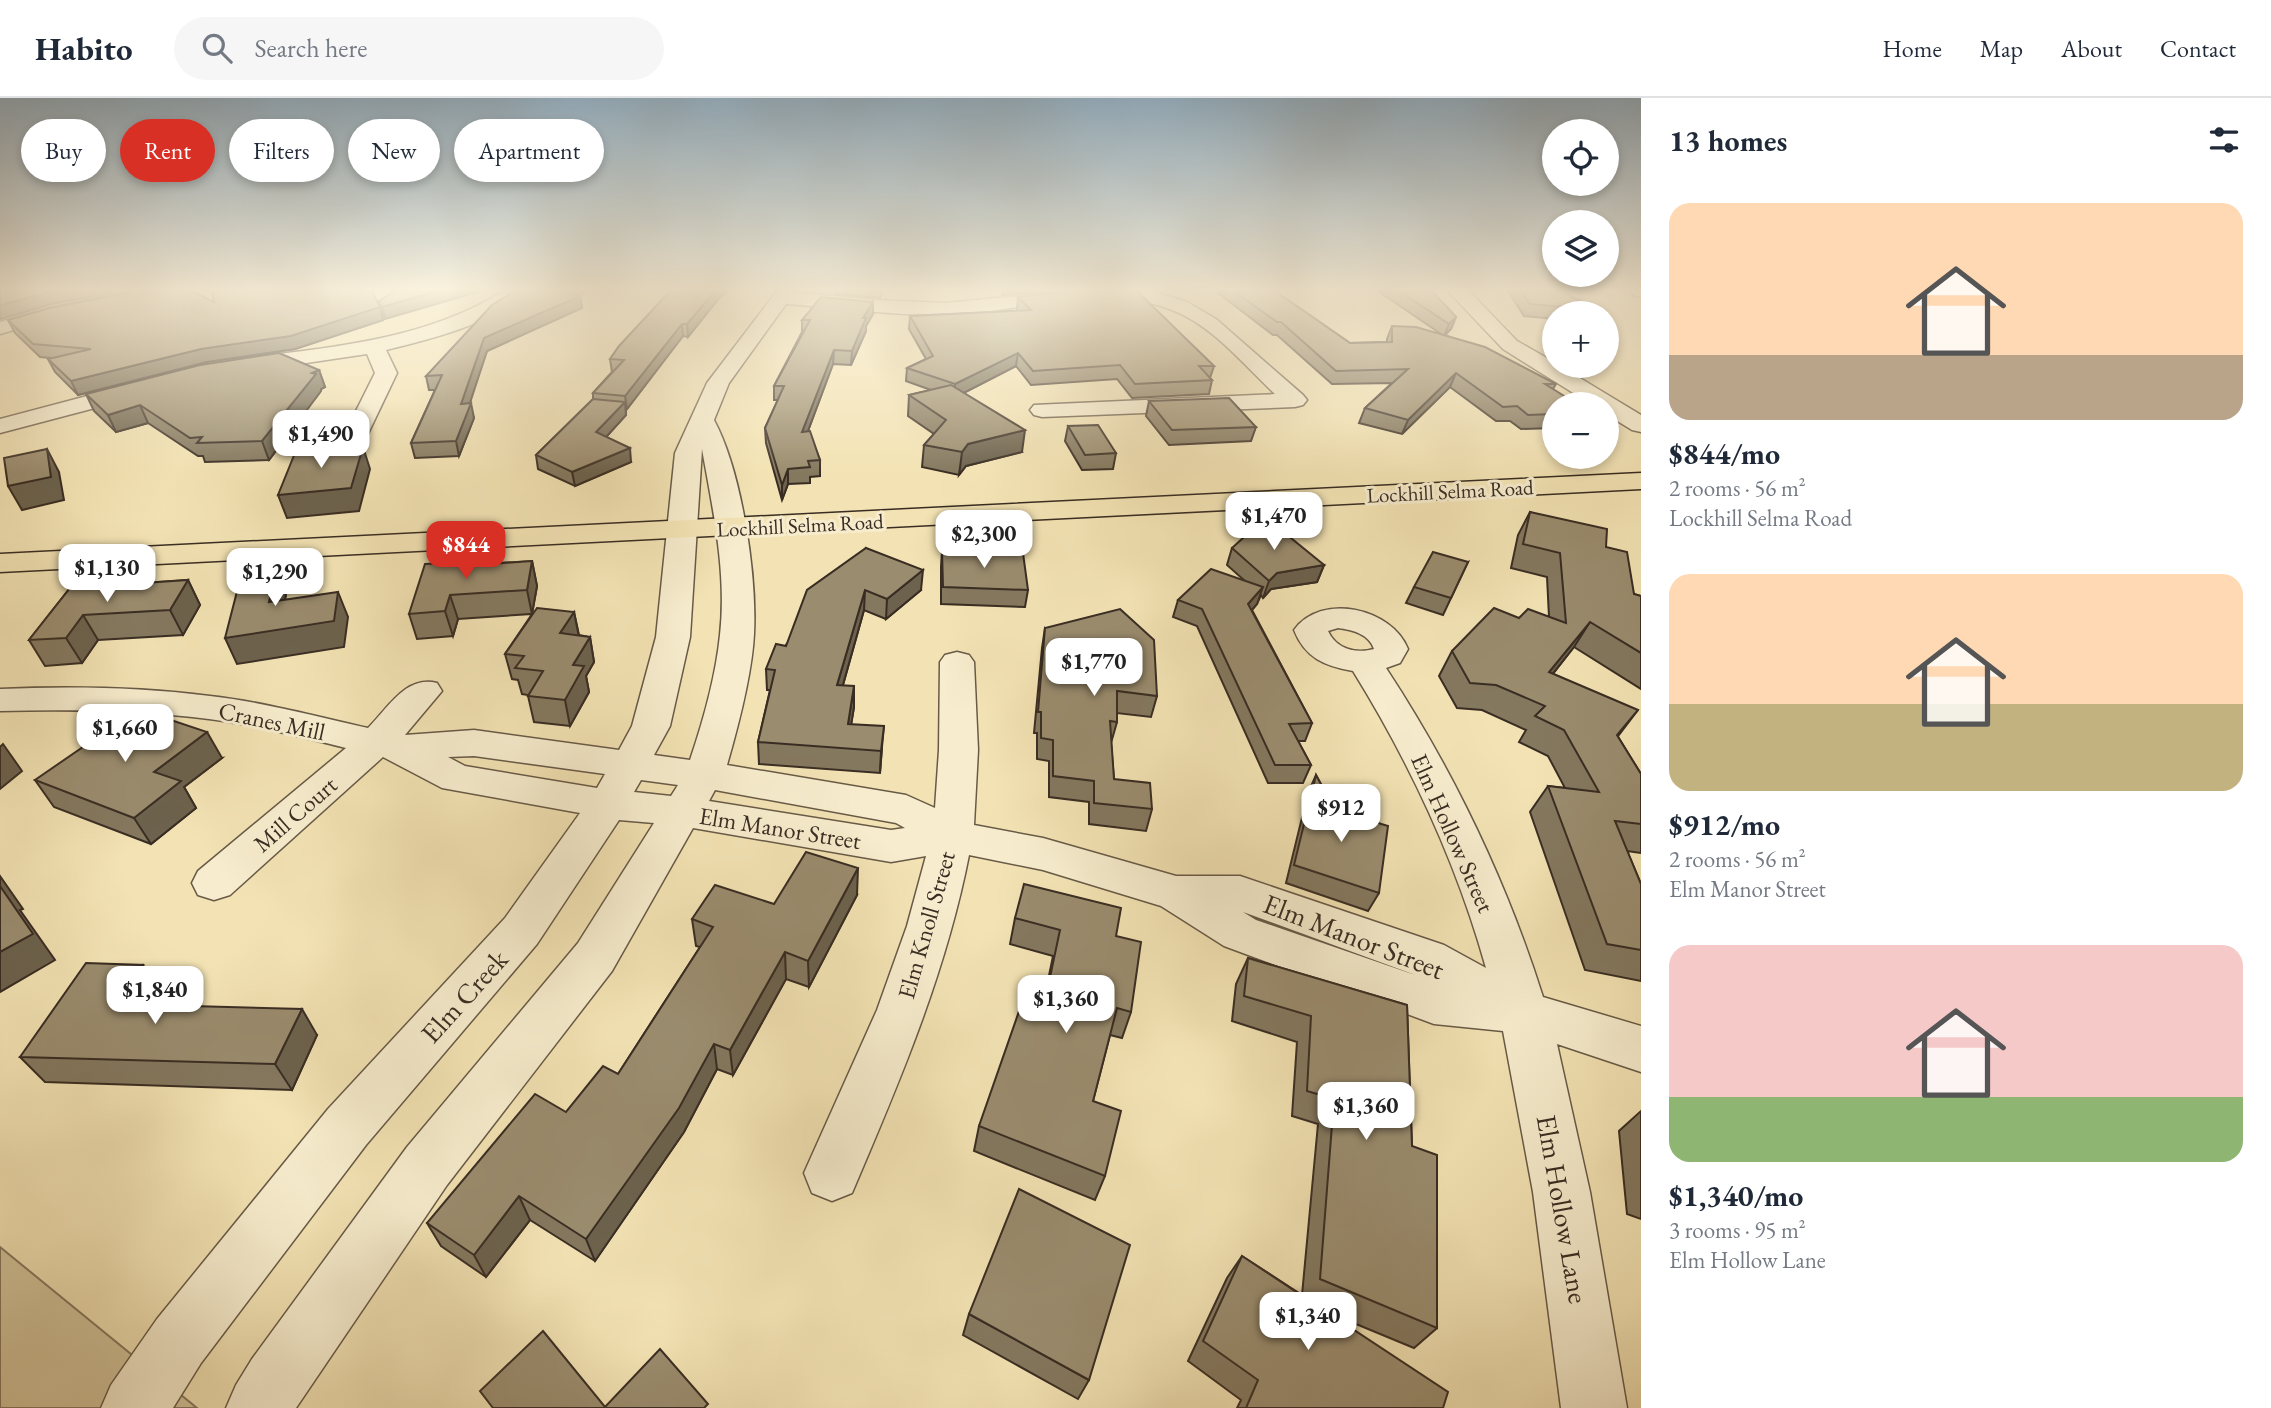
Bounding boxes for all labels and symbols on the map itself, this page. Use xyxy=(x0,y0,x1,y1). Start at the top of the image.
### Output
pin: $1,490 xyxy=(264,410,378,470)
street label: Lockhill Selma Road xyxy=(1366,473,1535,509)
pin: $1,470 xyxy=(1217,492,1331,552)
street label: Lockhill Selma Road xyxy=(716,507,885,543)
pin: $2,300 xyxy=(927,510,1041,570)
pin: $844 xyxy=(425,522,507,581)
pin: $1,130 xyxy=(50,545,164,604)
pin: $1,290 xyxy=(218,548,332,608)
pin: $1,770 xyxy=(1037,638,1151,698)
street label: Cranes Mill xyxy=(216,695,328,747)
pin: $1,660 xyxy=(68,704,182,764)
street label: Elm Hollow Street xyxy=(1404,749,1502,918)
street label: Mill Court xyxy=(247,769,344,859)
pin: $912 xyxy=(1300,784,1382,844)
street label: Elm Manor Street xyxy=(697,800,864,856)
street label: Elm Knoll Street xyxy=(890,847,962,1003)
street label: Elm Manor Street xyxy=(1258,885,1450,987)
street label: Elm Creek xyxy=(413,941,516,1050)
pin: $1,840 xyxy=(98,967,212,1026)
pin: $1,360 xyxy=(1009,976,1123,1035)
pin: $1,360 xyxy=(1309,1082,1423,1142)
street label: Elm Hollow Lane xyxy=(1529,1112,1597,1306)
pin: $1,340 xyxy=(1251,1292,1365,1352)

